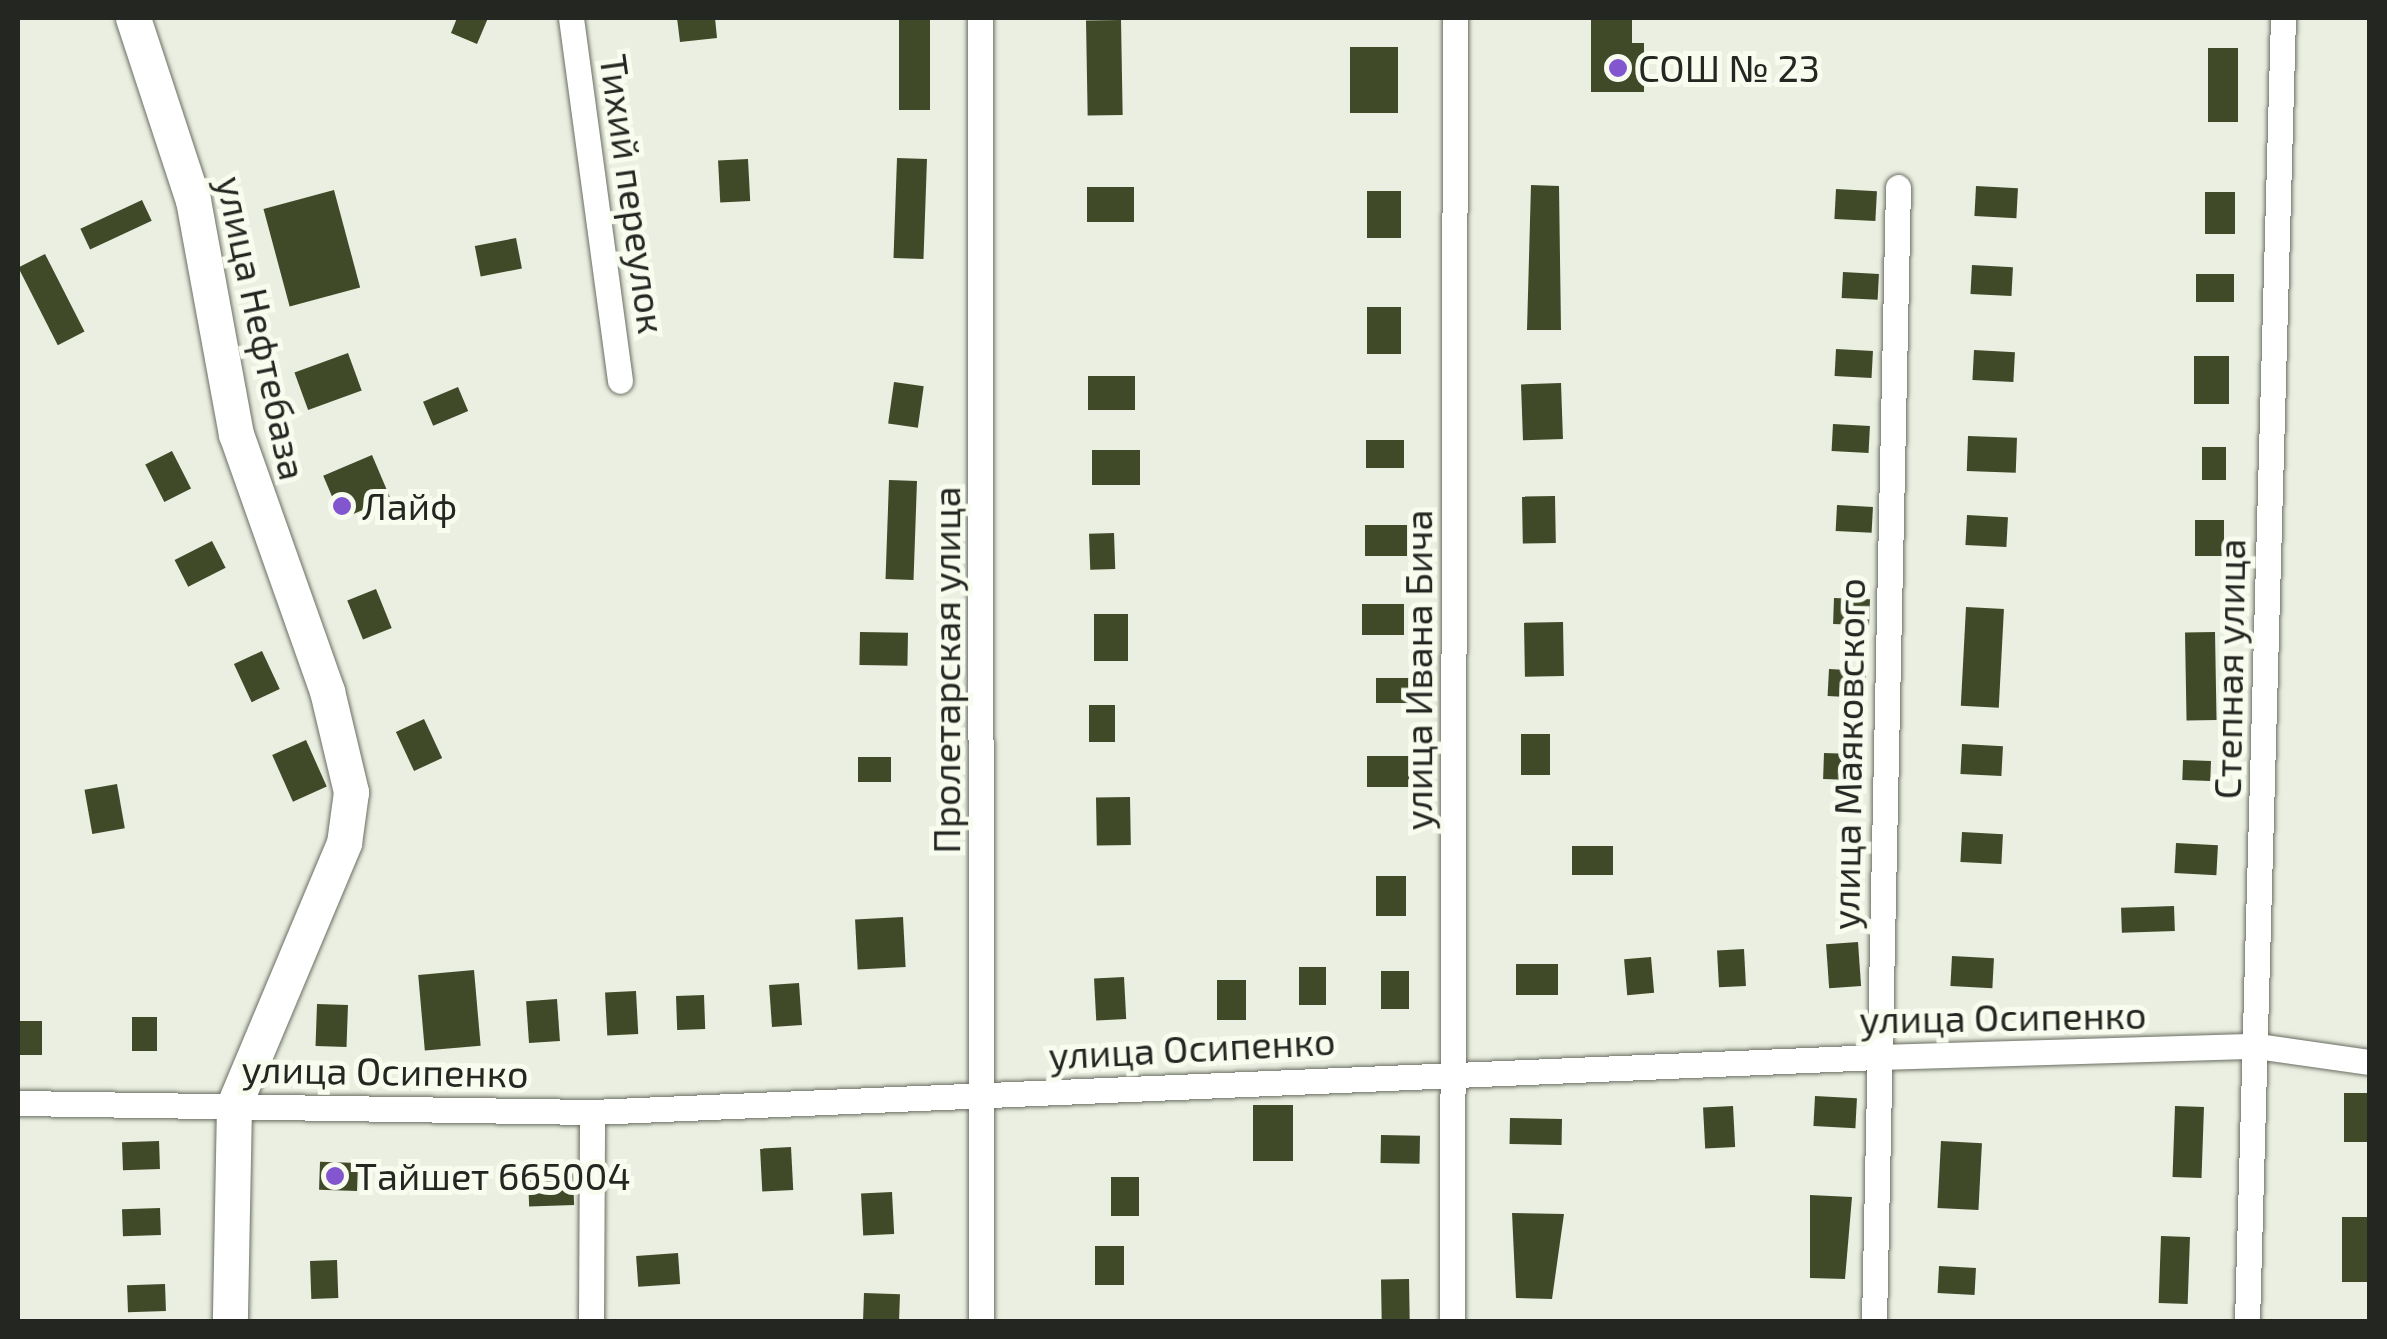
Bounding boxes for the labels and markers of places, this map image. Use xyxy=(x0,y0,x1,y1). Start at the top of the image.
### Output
place label: СОШ № 23 xyxy=(1638,45,1820,91)
marker: СОШ № 23 xyxy=(1607,57,1629,79)
place label: Лайф xyxy=(362,483,457,529)
marker: Лайф xyxy=(331,495,353,517)
place label: Тайшет 665004 xyxy=(355,1153,631,1199)
marker: Тайшет 665004 xyxy=(324,1165,346,1187)

